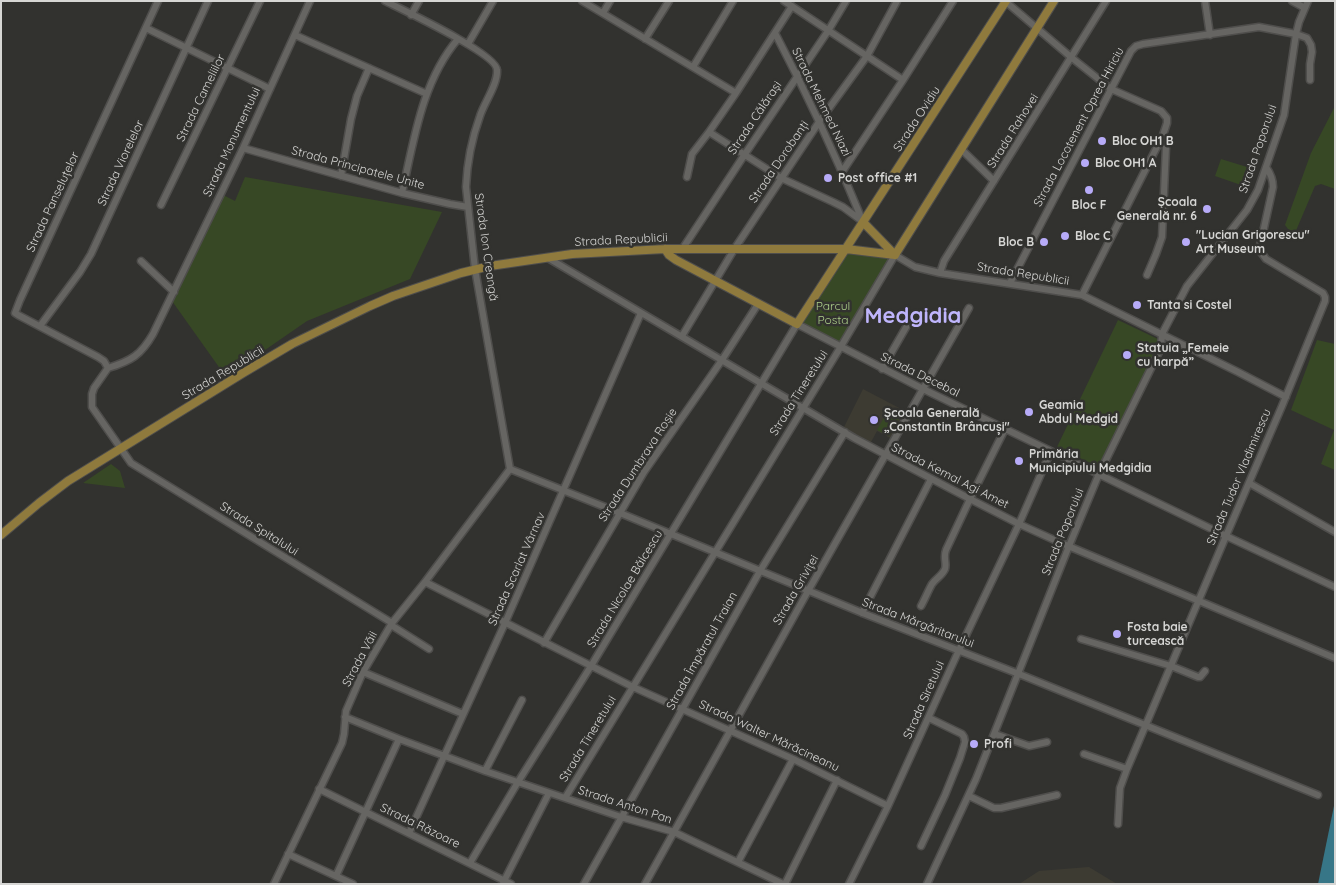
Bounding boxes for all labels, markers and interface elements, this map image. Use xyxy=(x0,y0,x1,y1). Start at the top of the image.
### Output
street label: Strada Mehmed Niazi xyxy=(788,45,854,159)
street label: Strada Locotenent Oprea Hiriciu xyxy=(1031,45,1127,209)
street label: Strada Cameliilor xyxy=(174,52,228,144)
street label: Strada Călărași xyxy=(725,79,785,157)
street label: Strada Ovidiu xyxy=(890,84,944,154)
street label: Strada Monumentului xyxy=(200,85,264,199)
street label: Strada Rahovei xyxy=(984,91,1042,171)
street label: Strada Poporului xyxy=(1236,103,1280,195)
street label: Strada Viorelelor xyxy=(95,118,147,208)
street label: Strada Dorobanți xyxy=(746,118,812,206)
place label: Bloc OH1 B xyxy=(1112,134,1174,148)
marker: Bloc OH1 B xyxy=(1096,135,1108,147)
street label: Strada Principatele Unite xyxy=(290,143,426,193)
street label: Strada Panseluțelor xyxy=(23,150,83,254)
place label: Bloc OH1 A xyxy=(1095,156,1156,170)
marker: Bloc OH1 A xyxy=(1079,157,1091,169)
place label: Post office #1 xyxy=(838,171,917,185)
marker: Post office #1 xyxy=(822,172,834,184)
marker: Bloc F xyxy=(1083,184,1095,196)
street label: Strada Ion Creangă xyxy=(471,192,501,302)
place label: Școala Generală nr. 6 xyxy=(1117,195,1197,223)
place label: Bloc F xyxy=(1072,198,1106,212)
marker: Școala Generală nr. 6 xyxy=(1201,203,1213,215)
place label: "Lucian Grigorescu" Art Museum xyxy=(1196,228,1310,256)
place label: Bloc C xyxy=(1075,229,1111,243)
street label: Strada Republicii xyxy=(574,230,668,250)
marker: Bloc C xyxy=(1059,230,1071,242)
place label: Bloc B xyxy=(998,235,1034,249)
marker: Bloc B xyxy=(1038,236,1050,248)
marker: "Lucian Grigorescu" Art Museum xyxy=(1180,236,1192,248)
street label: Strada Republicii xyxy=(976,260,1070,288)
place label: Tanta si Costel xyxy=(1147,298,1232,312)
park label: Parcul Posta xyxy=(816,299,850,327)
marker: Tanta si Costel xyxy=(1131,299,1143,311)
district label: Medgidia xyxy=(865,303,961,329)
place label: Statuia „Femeie cu harpă” xyxy=(1137,341,1229,369)
street label: Strada Republicii xyxy=(179,343,267,403)
street label: Strada Tineretului xyxy=(767,348,831,438)
marker: Statuia „Femeie cu harpă” xyxy=(1121,349,1133,361)
street label: Strada Decebal xyxy=(878,350,962,400)
place label: Geamia Abdul Medgid xyxy=(1039,398,1118,426)
street label: Strada Dumbrava Roșie xyxy=(596,405,680,525)
place label: Școala Generală „Constantin Brâncuși" xyxy=(884,406,1010,434)
marker: Geamia Abdul Medgid xyxy=(1023,406,1035,418)
street label: Strada Tudor Vladimirescu xyxy=(1204,407,1274,547)
marker: Școala Generală „Constantin Brâncuși" xyxy=(868,414,880,426)
street label: Strada Kemal Agi Amet xyxy=(889,440,1011,512)
place label: Primăria Municipiului Medgidia xyxy=(1029,447,1152,475)
marker: Primăria Municipiului Medgidia xyxy=(1013,455,1025,467)
street label: Strada Poporului xyxy=(1039,486,1087,578)
street label: Strada Spitalului xyxy=(217,499,301,559)
street label: Strada Scarlat Vârnav xyxy=(485,510,549,628)
street label: Strada Nicolae Bălcescu xyxy=(584,528,666,650)
street label: Strada Griviței xyxy=(770,553,822,627)
street label: Strada Împăratul Traian xyxy=(664,590,740,712)
street label: Strada Mărgăritarului xyxy=(860,595,976,651)
place label: Fosta baie turcească xyxy=(1127,620,1188,648)
marker: Fosta baie turcească xyxy=(1111,628,1123,640)
street label: Strada Văii xyxy=(339,629,381,689)
street label: Strada Siretului xyxy=(900,659,948,741)
street label: Strada Tineretului xyxy=(557,693,619,785)
street label: Strada Walter Mărăcineanu xyxy=(697,697,841,775)
place label: Profi xyxy=(984,737,1012,751)
marker: Profi xyxy=(968,738,980,750)
street label: Strada Anton Pan xyxy=(576,783,674,827)
street label: Strada Răzoare xyxy=(378,800,462,852)

